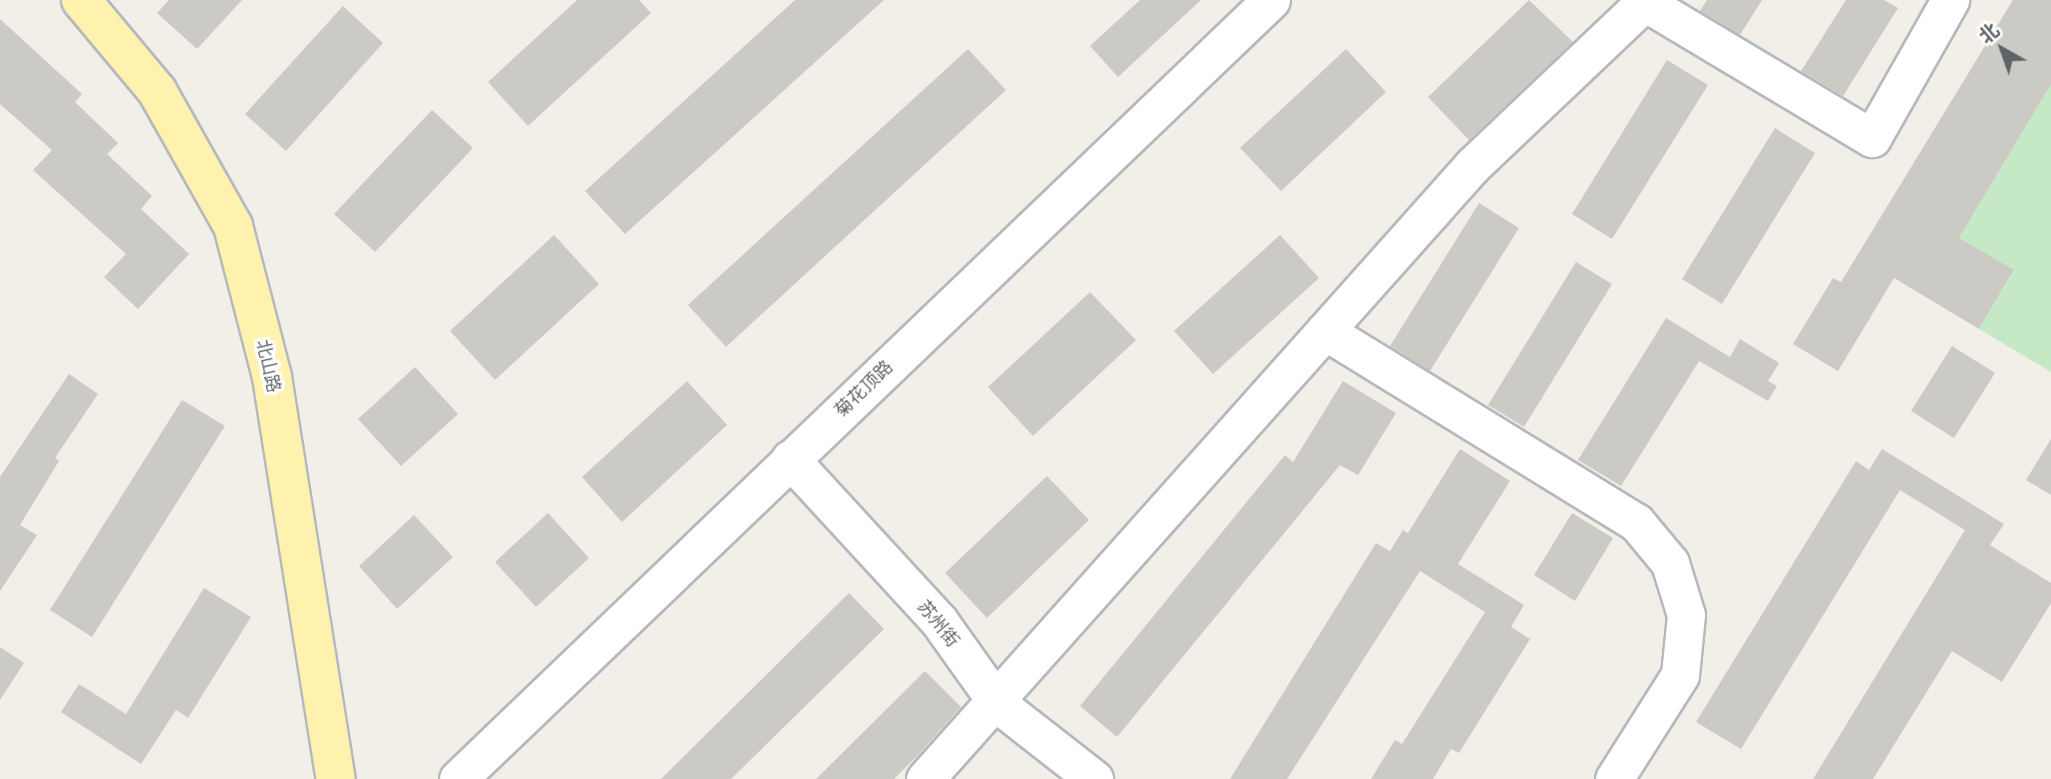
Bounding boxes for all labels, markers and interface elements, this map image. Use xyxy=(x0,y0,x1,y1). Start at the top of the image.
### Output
north arrow xyxy=(1967,14,2037,84)
text: 北 xyxy=(1974,18,2003,47)
street label: 北山路 xyxy=(251,337,285,395)
street label: 菊花顶路 xyxy=(831,356,897,422)
street label: 苏州街 xyxy=(913,596,963,652)

